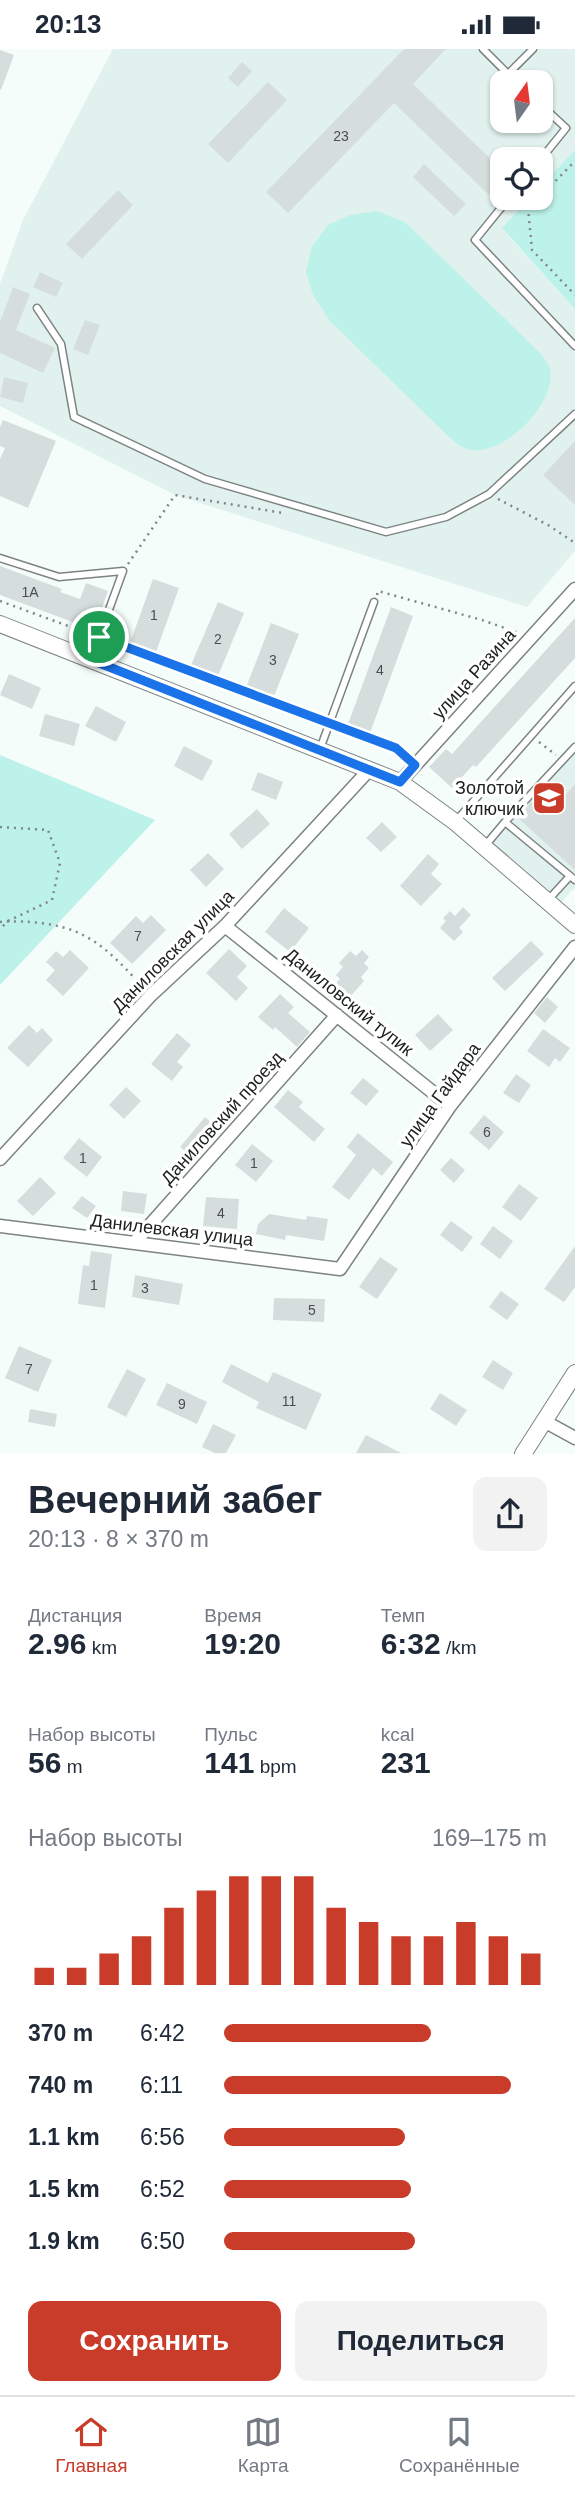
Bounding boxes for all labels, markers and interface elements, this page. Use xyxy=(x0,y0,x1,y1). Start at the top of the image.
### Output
text: 20:13 xyxy=(35,9,102,39)
north arrow xyxy=(490,70,553,133)
map controls xyxy=(490,70,553,210)
house number: 23 xyxy=(333,128,349,144)
button: locate xyxy=(490,147,553,210)
house number: 1А xyxy=(21,584,39,600)
pin xyxy=(69,607,129,667)
house number: 1 xyxy=(150,607,158,623)
icon: arrive xyxy=(80,618,118,656)
street label: улица Разина xyxy=(428,624,520,723)
house number: 2 xyxy=(214,631,222,647)
house number: 3 xyxy=(269,652,277,668)
house number: 4 xyxy=(376,662,384,678)
place label: Золотой ключик xyxy=(455,778,524,819)
school or university icon: Золотой ключик xyxy=(530,779,568,817)
street label: Даниловская улица xyxy=(108,885,239,1016)
house number: 7 xyxy=(134,928,142,944)
street label: Даниловский тупик xyxy=(281,944,417,1060)
street label: улица Гайдара xyxy=(396,1038,485,1151)
street label: Даниловский проезд xyxy=(157,1047,287,1189)
house number: 6 xyxy=(483,1124,491,1140)
house number: 1 xyxy=(79,1150,87,1166)
house number: 1 xyxy=(250,1155,258,1171)
house number: 4 xyxy=(217,1205,225,1221)
street label: Данилевская улица xyxy=(90,1210,255,1250)
house number: 1 xyxy=(90,1277,98,1293)
house number: 3 xyxy=(141,1280,149,1296)
house number: 5 xyxy=(308,1302,316,1318)
house number: 7 xyxy=(25,1361,33,1377)
house number: 11 xyxy=(282,1393,296,1409)
house number: 9 xyxy=(178,1396,186,1412)
button: share xyxy=(473,1477,547,1551)
text: Вечерний забег xyxy=(28,1479,322,1521)
text: 20:13 · 8 × 370 m xyxy=(28,1526,209,1552)
text: Дистанция xyxy=(28,1605,122,1626)
text: Время xyxy=(204,1605,262,1626)
text: Темп xyxy=(381,1605,425,1626)
text: 2.96 xyxy=(28,1627,86,1660)
text: 19:20 xyxy=(204,1627,281,1660)
text: 6:32 xyxy=(381,1627,441,1660)
text: km xyxy=(86,1637,117,1658)
text: /km xyxy=(441,1637,477,1658)
text: Набор высоты xyxy=(28,1724,156,1745)
text: Пульс xyxy=(204,1724,258,1745)
text: kcal xyxy=(381,1724,414,1745)
text: 56 xyxy=(28,1746,61,1779)
text: 141 xyxy=(204,1746,254,1779)
text: 231 xyxy=(381,1746,431,1779)
text: m xyxy=(61,1756,82,1777)
text: bpm xyxy=(254,1756,297,1777)
text: Набор высоты xyxy=(28,1825,182,1851)
text: 169–175 m xyxy=(432,1825,547,1851)
text: 370 m xyxy=(28,2020,93,2046)
text: 6:42 xyxy=(140,2020,185,2046)
text: 740 m xyxy=(28,2072,93,2098)
text: 6:11 xyxy=(140,2072,183,2098)
text: 1.1 km xyxy=(28,2124,100,2150)
text: 6:56 xyxy=(140,2124,185,2150)
text: 1.5 km xyxy=(28,2176,100,2202)
text: 6:52 xyxy=(140,2176,185,2202)
text: 1.9 km xyxy=(28,2228,100,2254)
text: 6:50 xyxy=(140,2228,185,2254)
button: Сохранить xyxy=(28,2301,281,2381)
button: Поделиться xyxy=(295,2301,547,2381)
tab: Главная xyxy=(55,2413,127,2477)
tab: Карта xyxy=(238,2413,289,2477)
tab: Сохранённые xyxy=(399,2413,520,2477)

